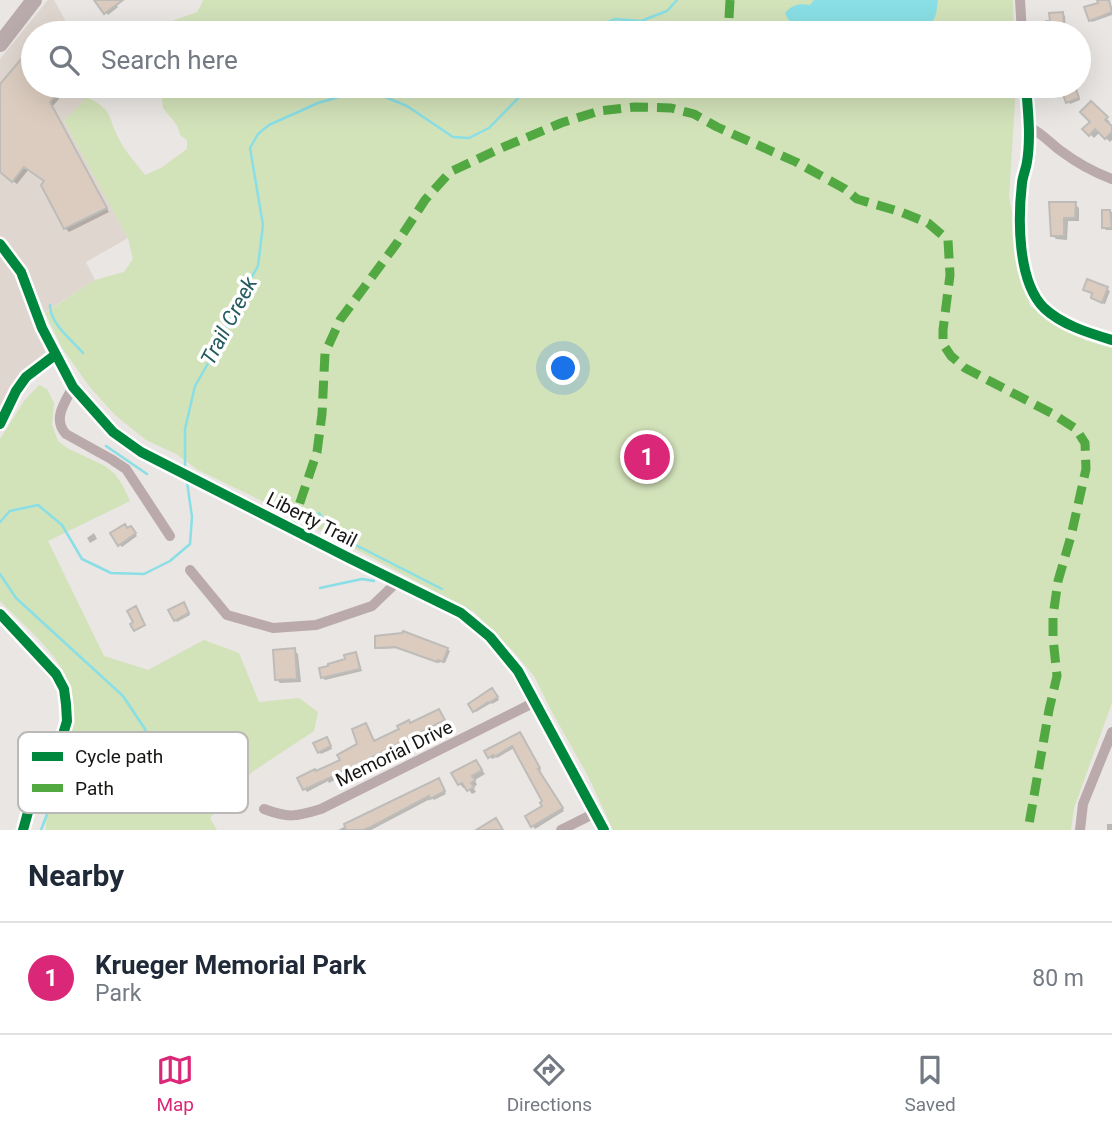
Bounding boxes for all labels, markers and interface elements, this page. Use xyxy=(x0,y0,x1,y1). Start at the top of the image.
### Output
search box xyxy=(21,21,1091,98)
icon: search xyxy=(45,41,83,79)
text: Search here xyxy=(101,45,238,75)
water label: Trail Creek xyxy=(196,272,262,369)
your location xyxy=(546,351,580,385)
pin: 1 xyxy=(624,431,670,483)
street label: Liberty Trail xyxy=(263,487,361,552)
street label: Memorial Drive xyxy=(332,715,457,792)
legend xyxy=(18,732,248,813)
text: Cycle path xyxy=(75,745,163,768)
text: Path xyxy=(75,777,114,800)
text: Nearby xyxy=(28,858,124,893)
text: Krueger Memorial Park xyxy=(95,950,366,980)
text: 1 xyxy=(44,965,58,992)
text: 80 m xyxy=(1032,965,1084,992)
text: Park xyxy=(95,980,141,1007)
tab: Map xyxy=(156,1051,194,1116)
tab: Directions xyxy=(507,1051,592,1116)
tab: Saved xyxy=(904,1051,956,1116)

